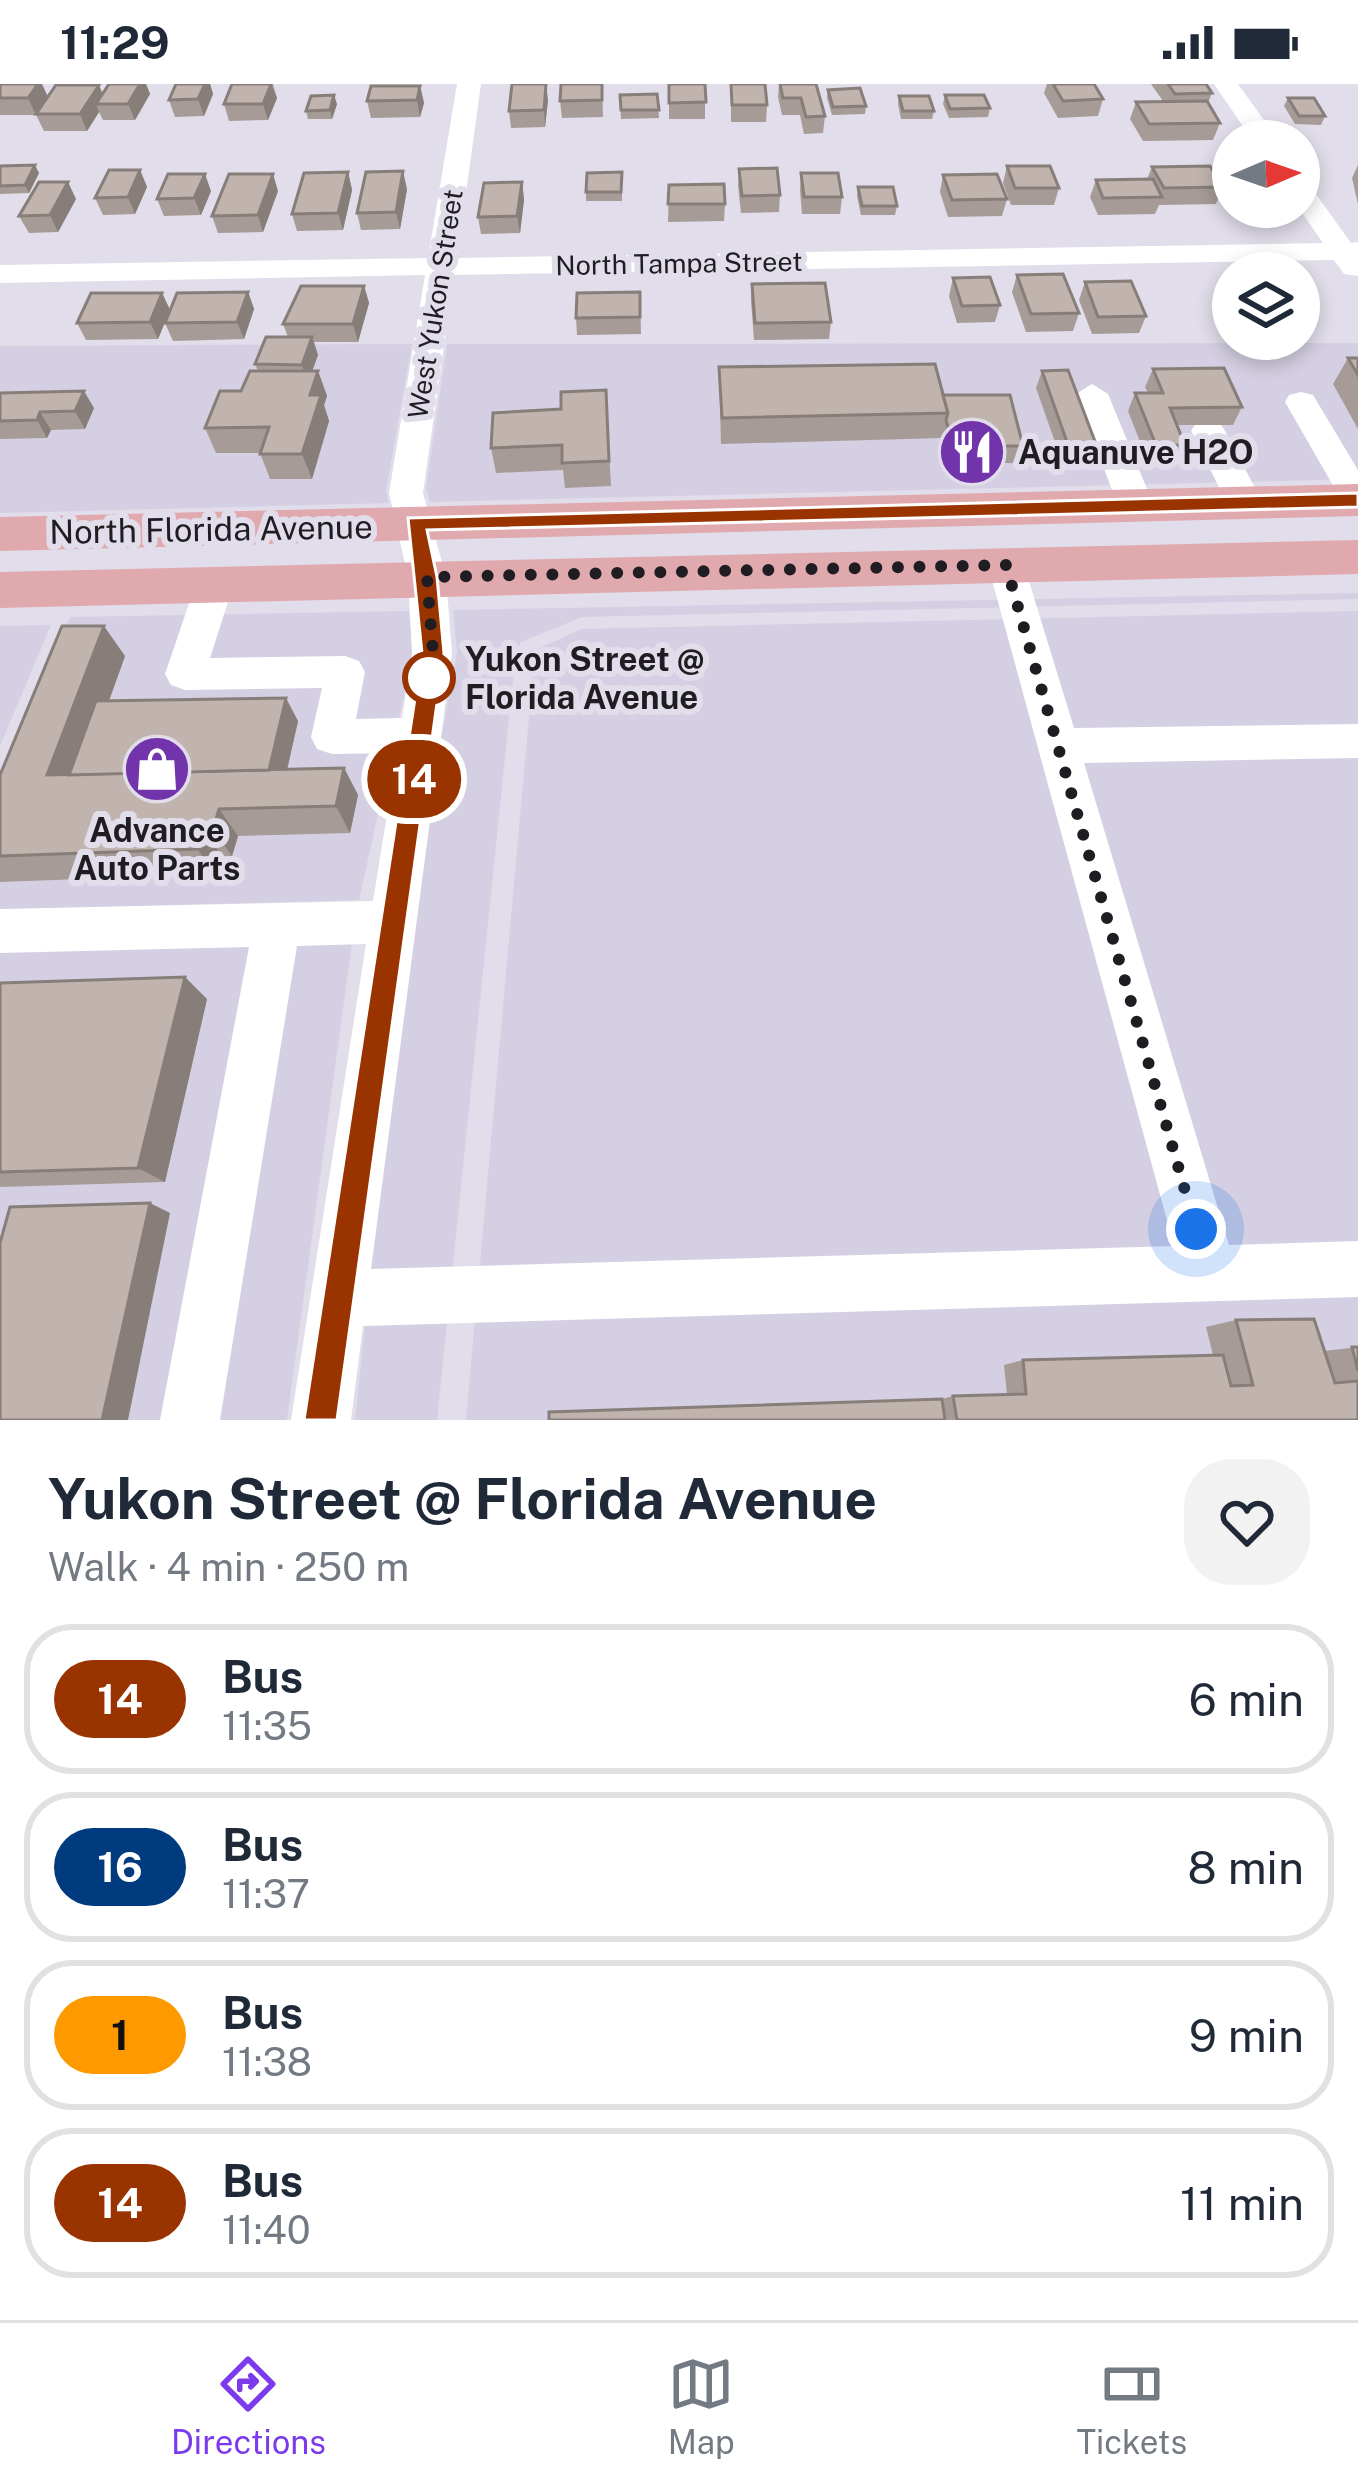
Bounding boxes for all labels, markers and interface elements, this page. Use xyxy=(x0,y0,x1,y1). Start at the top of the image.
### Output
text: 11:29 xyxy=(60,16,170,69)
north arrow xyxy=(1212,120,1320,228)
map controls xyxy=(1212,120,1320,360)
street label: West Yukon Street xyxy=(401,187,469,421)
street label: North Tampa Street xyxy=(555,245,803,281)
button: layers xyxy=(1212,252,1320,360)
restaurant icon: Aquanuve H2O xyxy=(937,417,1007,487)
place label: Aquanuve H2O xyxy=(1018,433,1253,471)
street label: North Florida Avenue xyxy=(49,507,373,551)
place label: Yukon Street @ Florida Avenue xyxy=(465,640,704,716)
marker: Yukon Street @ Florida Avenue xyxy=(404,653,454,703)
shop icon: Advance Auto Parts xyxy=(122,734,192,804)
line badge: 14 xyxy=(360,740,468,818)
text: 14 xyxy=(391,754,437,803)
place label: Advance Auto Parts xyxy=(74,811,240,887)
your location xyxy=(1166,1199,1226,1259)
button: heart xyxy=(1184,1459,1310,1585)
text: Yukon Street @ Florida Avenue xyxy=(48,1465,877,1532)
text: Walk · 4 min · 250 m xyxy=(48,1544,409,1590)
text: Bus xyxy=(222,1650,303,1703)
text: 6 min xyxy=(1189,1673,1304,1726)
text: 14 xyxy=(97,1674,143,1723)
text: 11:35 xyxy=(222,1703,312,1749)
text: Bus xyxy=(222,1818,303,1871)
text: 8 min xyxy=(1188,1841,1304,1894)
text: 16 xyxy=(97,1842,143,1891)
text: 11:37 xyxy=(222,1871,310,1917)
text: Bus xyxy=(222,1986,303,2039)
text: 9 min xyxy=(1189,2009,1304,2062)
text: 1 xyxy=(111,2010,129,2059)
text: 11:38 xyxy=(222,2039,312,2085)
text: Bus xyxy=(222,2154,303,2207)
text: 11 min xyxy=(1180,2177,1304,2230)
text: 14 xyxy=(97,2178,143,2227)
text: 11:40 xyxy=(222,2207,311,2253)
tab: Directions xyxy=(171,2351,326,2461)
tab: Map xyxy=(668,2351,735,2461)
tab: Tickets xyxy=(1076,2351,1187,2461)

